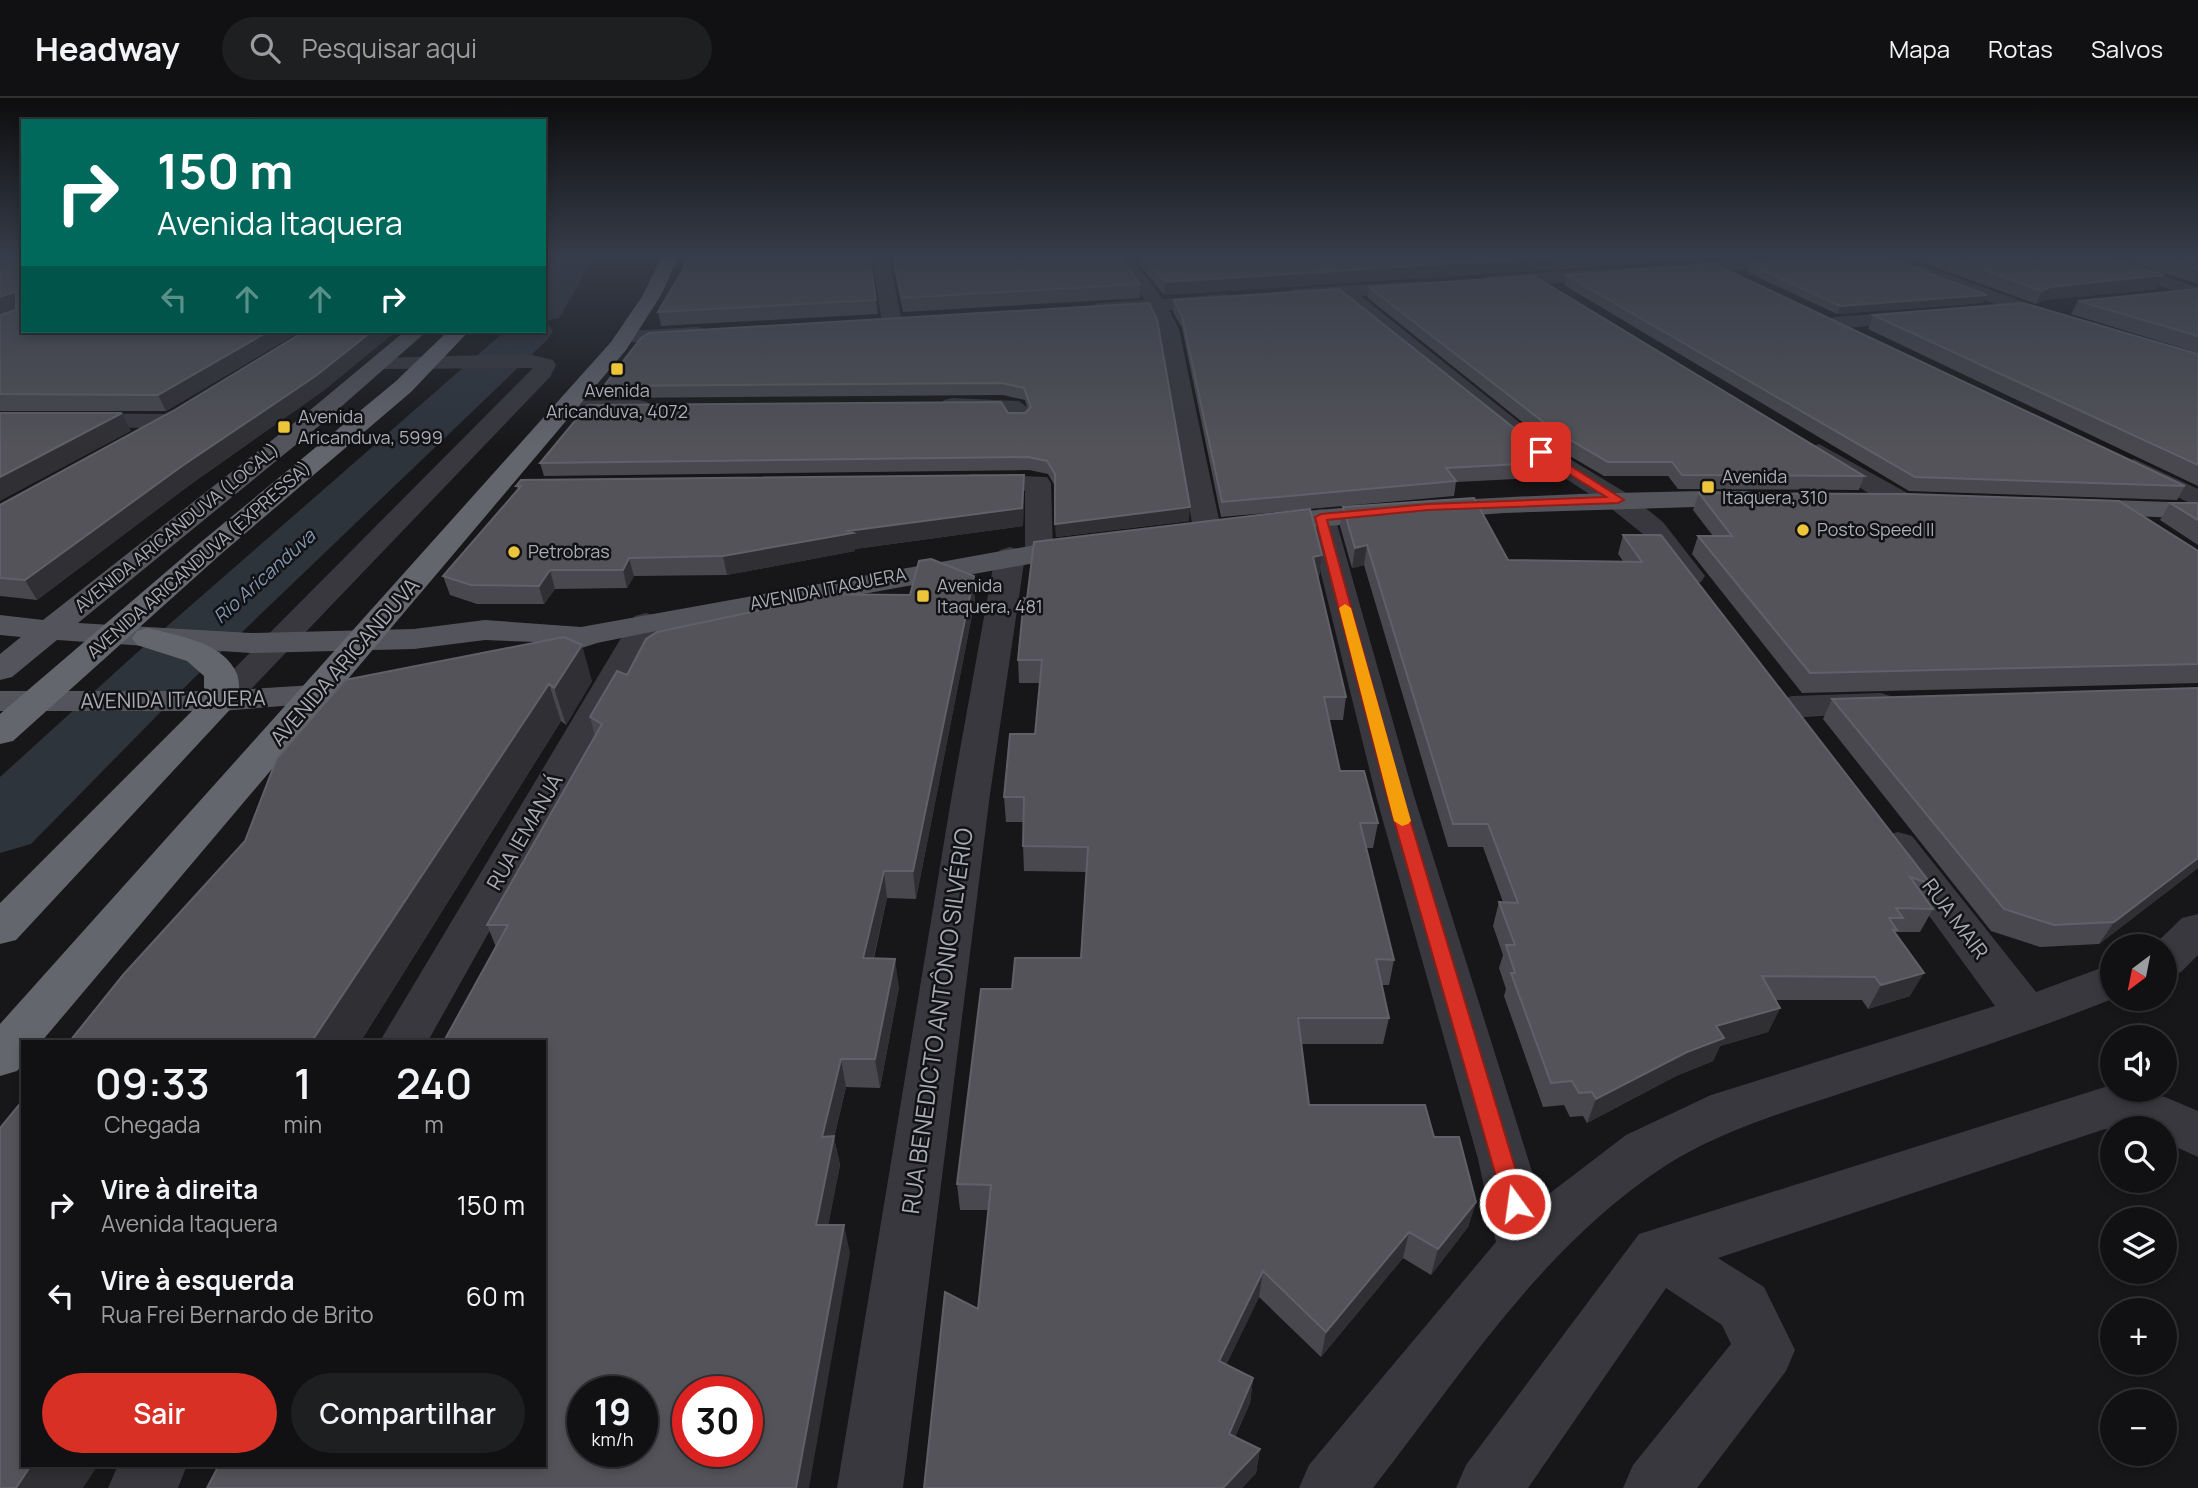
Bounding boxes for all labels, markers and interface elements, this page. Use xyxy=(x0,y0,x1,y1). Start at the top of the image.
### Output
search box xyxy=(222,17,712,80)
text: Headway xyxy=(35,26,180,71)
icon: search xyxy=(246,29,284,67)
text: Pesquisar aqui xyxy=(302,30,477,66)
text: Mapa xyxy=(1889,32,1950,65)
text: Rotas xyxy=(1988,32,2053,65)
text: Salvos xyxy=(2091,32,2163,65)
text: 150 m xyxy=(157,137,293,204)
icon: right xyxy=(42,147,133,238)
text: Avenida Itaquera xyxy=(157,201,403,245)
icon: left xyxy=(155,280,193,318)
icon: ahead xyxy=(228,280,266,318)
icon: ahead xyxy=(301,280,339,318)
icon: right xyxy=(374,280,412,318)
marker: Avenida Aricanduva, 4072 xyxy=(609,361,625,377)
place label: Avenida Aricanduva, 4072 xyxy=(546,378,688,423)
place label: Avenida Aricanduva, 5999 xyxy=(298,404,443,449)
marker: Avenida Aricanduva, 5999 xyxy=(276,419,292,435)
pin xyxy=(1511,422,1571,482)
icon: arrive xyxy=(1522,433,1560,471)
street label: AVENIDA ARICANDUVA (LOCAL) xyxy=(69,437,284,617)
street label: AVENIDA ARICANDUVA (EXPRESSA) xyxy=(81,455,315,663)
place label: Avenida Itaquera, 310 xyxy=(1722,464,1828,509)
marker: Avenida Itaquera, 310 xyxy=(1700,479,1716,495)
place label: Posto Speed II xyxy=(1817,517,1934,541)
water label: Rio Aricanduva xyxy=(207,522,322,629)
marker: Posto Speed II xyxy=(1795,522,1811,538)
place label: Petrobras xyxy=(528,539,610,563)
marker: Petrobras xyxy=(506,544,522,560)
street label: AVENIDA ITAQUERA xyxy=(748,561,909,615)
street label: AVENIDA ARICANDUVA xyxy=(263,571,425,751)
place label: Avenida Itaquera, 481 xyxy=(937,573,1043,618)
marker: Avenida Itaquera, 481 xyxy=(915,588,931,604)
street label: AVENIDA ITAQUERA xyxy=(80,683,266,715)
street label: RUA IEMANJÁ xyxy=(480,768,569,895)
street label: RUA BENEDICTO ANTÔNIO SILVÉRIO xyxy=(893,826,980,1216)
street label: RUA MAIR xyxy=(1916,872,1995,964)
north arrow xyxy=(2100,934,2177,1012)
map controls xyxy=(2100,934,2177,1466)
button: sound xyxy=(2100,1025,2177,1102)
text: 09:33 xyxy=(95,1054,210,1112)
text: 1 xyxy=(294,1054,312,1112)
text: 240 xyxy=(396,1054,472,1112)
text: Chegada xyxy=(104,1108,200,1140)
text: min xyxy=(284,1108,322,1140)
text: m xyxy=(424,1108,444,1140)
button: search xyxy=(2100,1116,2177,1193)
position arrow xyxy=(1478,1167,1552,1241)
text: Vire à direita xyxy=(101,1171,258,1207)
icon: right xyxy=(42,1186,80,1224)
text: 150 m xyxy=(457,1187,525,1223)
text: Avenida Itaquera xyxy=(101,1207,278,1239)
button: layers xyxy=(2100,1207,2177,1284)
text: Vire à esquerda xyxy=(101,1262,294,1298)
icon: left xyxy=(42,1277,80,1315)
text: 60 m xyxy=(466,1278,525,1314)
text: Rua Frei Bernardo de Brito xyxy=(101,1298,374,1330)
button: + xyxy=(2100,1298,2177,1375)
button: Sair xyxy=(42,1373,277,1453)
button: Compartilhar xyxy=(291,1373,525,1453)
speed limit sign: 30 xyxy=(672,1376,763,1467)
text: 19 xyxy=(594,1388,631,1436)
button: − xyxy=(2100,1389,2177,1466)
text: km/h xyxy=(592,1427,633,1451)

